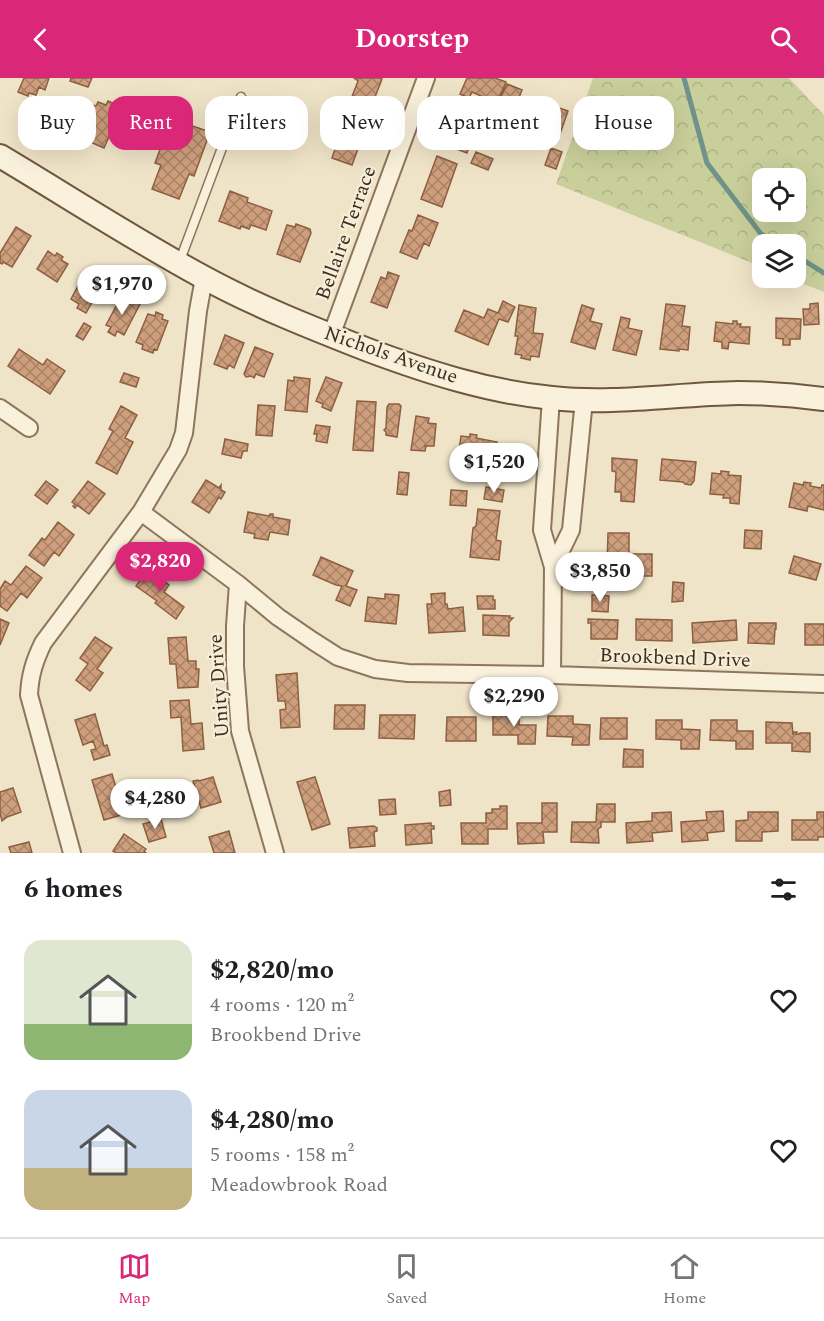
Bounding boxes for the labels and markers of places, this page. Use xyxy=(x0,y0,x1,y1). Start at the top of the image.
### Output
pin: $1,970 xyxy=(73,265,171,316)
pin: $1,520 xyxy=(445,443,543,494)
pin: $2,820 xyxy=(111,542,209,593)
pin: $3,850 xyxy=(551,552,649,603)
pin: $2,290 xyxy=(465,677,563,728)
pin: $4,280 xyxy=(106,779,204,830)

